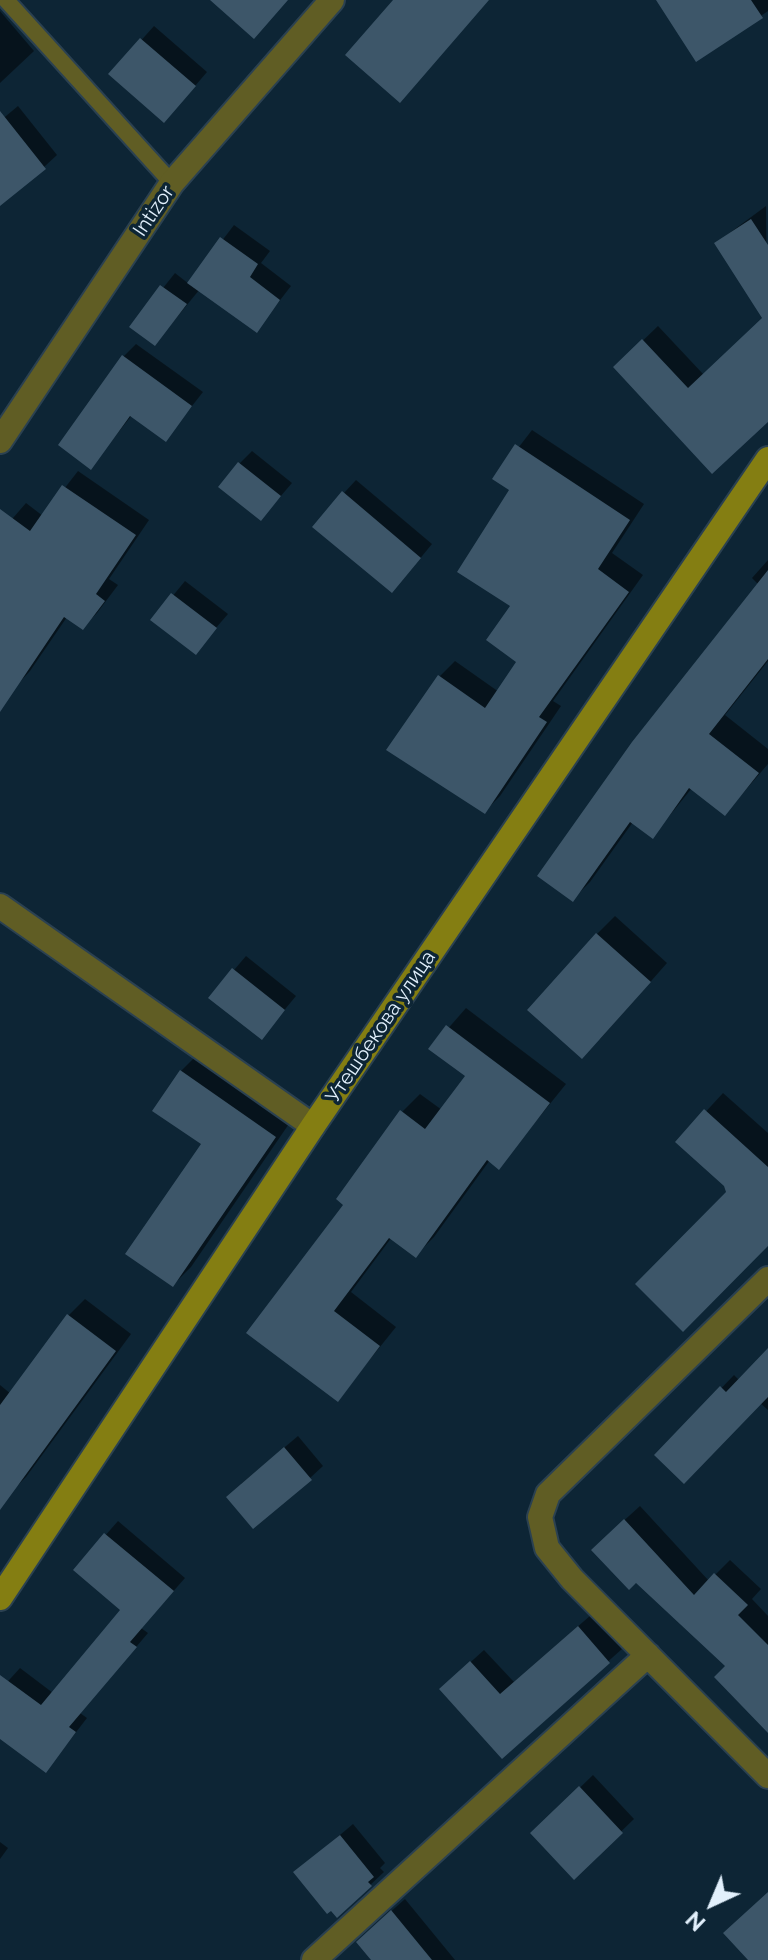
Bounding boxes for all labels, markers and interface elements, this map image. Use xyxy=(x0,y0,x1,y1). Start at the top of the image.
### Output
street label: Intizor xyxy=(128,181,180,241)
street label: Утешбекова улица xyxy=(321,946,441,1108)
north arrow xyxy=(672,1864,752,1944)
text: N xyxy=(680,1906,710,1936)

